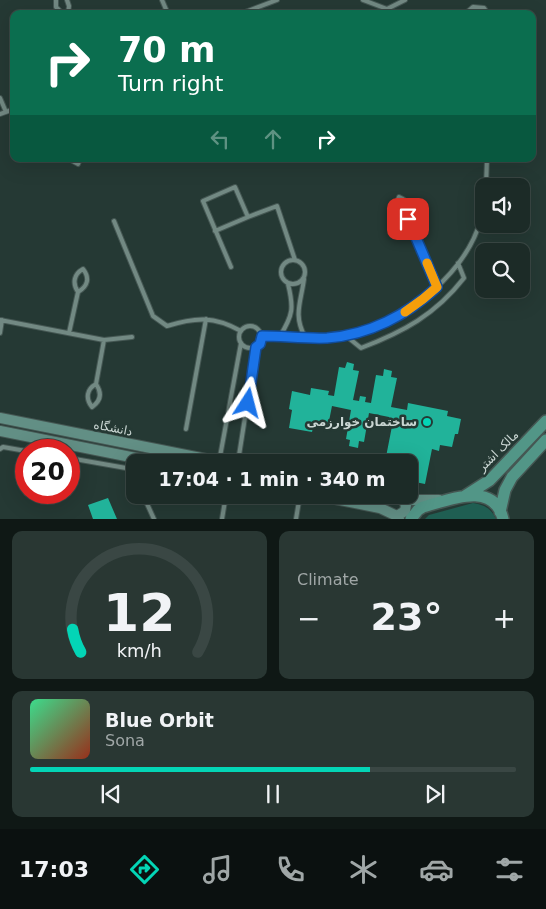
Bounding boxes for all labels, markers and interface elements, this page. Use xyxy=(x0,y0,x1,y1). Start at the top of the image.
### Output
icon: right xyxy=(35,30,100,95)
text: 70 m xyxy=(118,30,215,70)
text: Turn right xyxy=(118,71,223,96)
icon: left xyxy=(206,125,234,153)
icon: ahead xyxy=(259,125,287,153)
icon: right xyxy=(312,125,340,153)
map controls xyxy=(475,178,530,298)
button: sound xyxy=(475,178,530,233)
pin xyxy=(387,198,429,240)
icon: arrive xyxy=(394,205,422,233)
button: search xyxy=(475,243,530,298)
position arrow xyxy=(221,376,273,428)
place label: ساختمان خوارزمی xyxy=(307,415,417,430)
marker: ساختمان خوارزمی xyxy=(421,416,433,428)
street label: دانشگاه xyxy=(92,417,134,439)
street label: مالک اشتر xyxy=(474,428,522,476)
speed limit sign: 20 xyxy=(15,439,80,504)
text: 17:04 · 1 min · 340 m xyxy=(158,468,386,490)
text: Climate xyxy=(297,570,359,589)
text: 12 xyxy=(103,583,176,643)
text: 23° xyxy=(371,595,442,639)
text: − xyxy=(297,602,320,635)
text: + xyxy=(493,602,516,635)
text: km/h xyxy=(117,640,162,661)
text: Blue Orbit xyxy=(105,709,214,731)
text: Sona xyxy=(105,731,145,750)
icon: previous xyxy=(97,780,125,808)
icon: pause xyxy=(259,780,287,808)
icon: next xyxy=(421,780,449,808)
icon: directions xyxy=(127,852,162,887)
icon: music xyxy=(200,852,235,887)
icon: phone xyxy=(273,852,308,887)
icon: climate xyxy=(346,852,381,887)
icon: car xyxy=(419,852,454,887)
icon: filters xyxy=(492,852,527,887)
text: 17:03 xyxy=(19,857,89,882)

